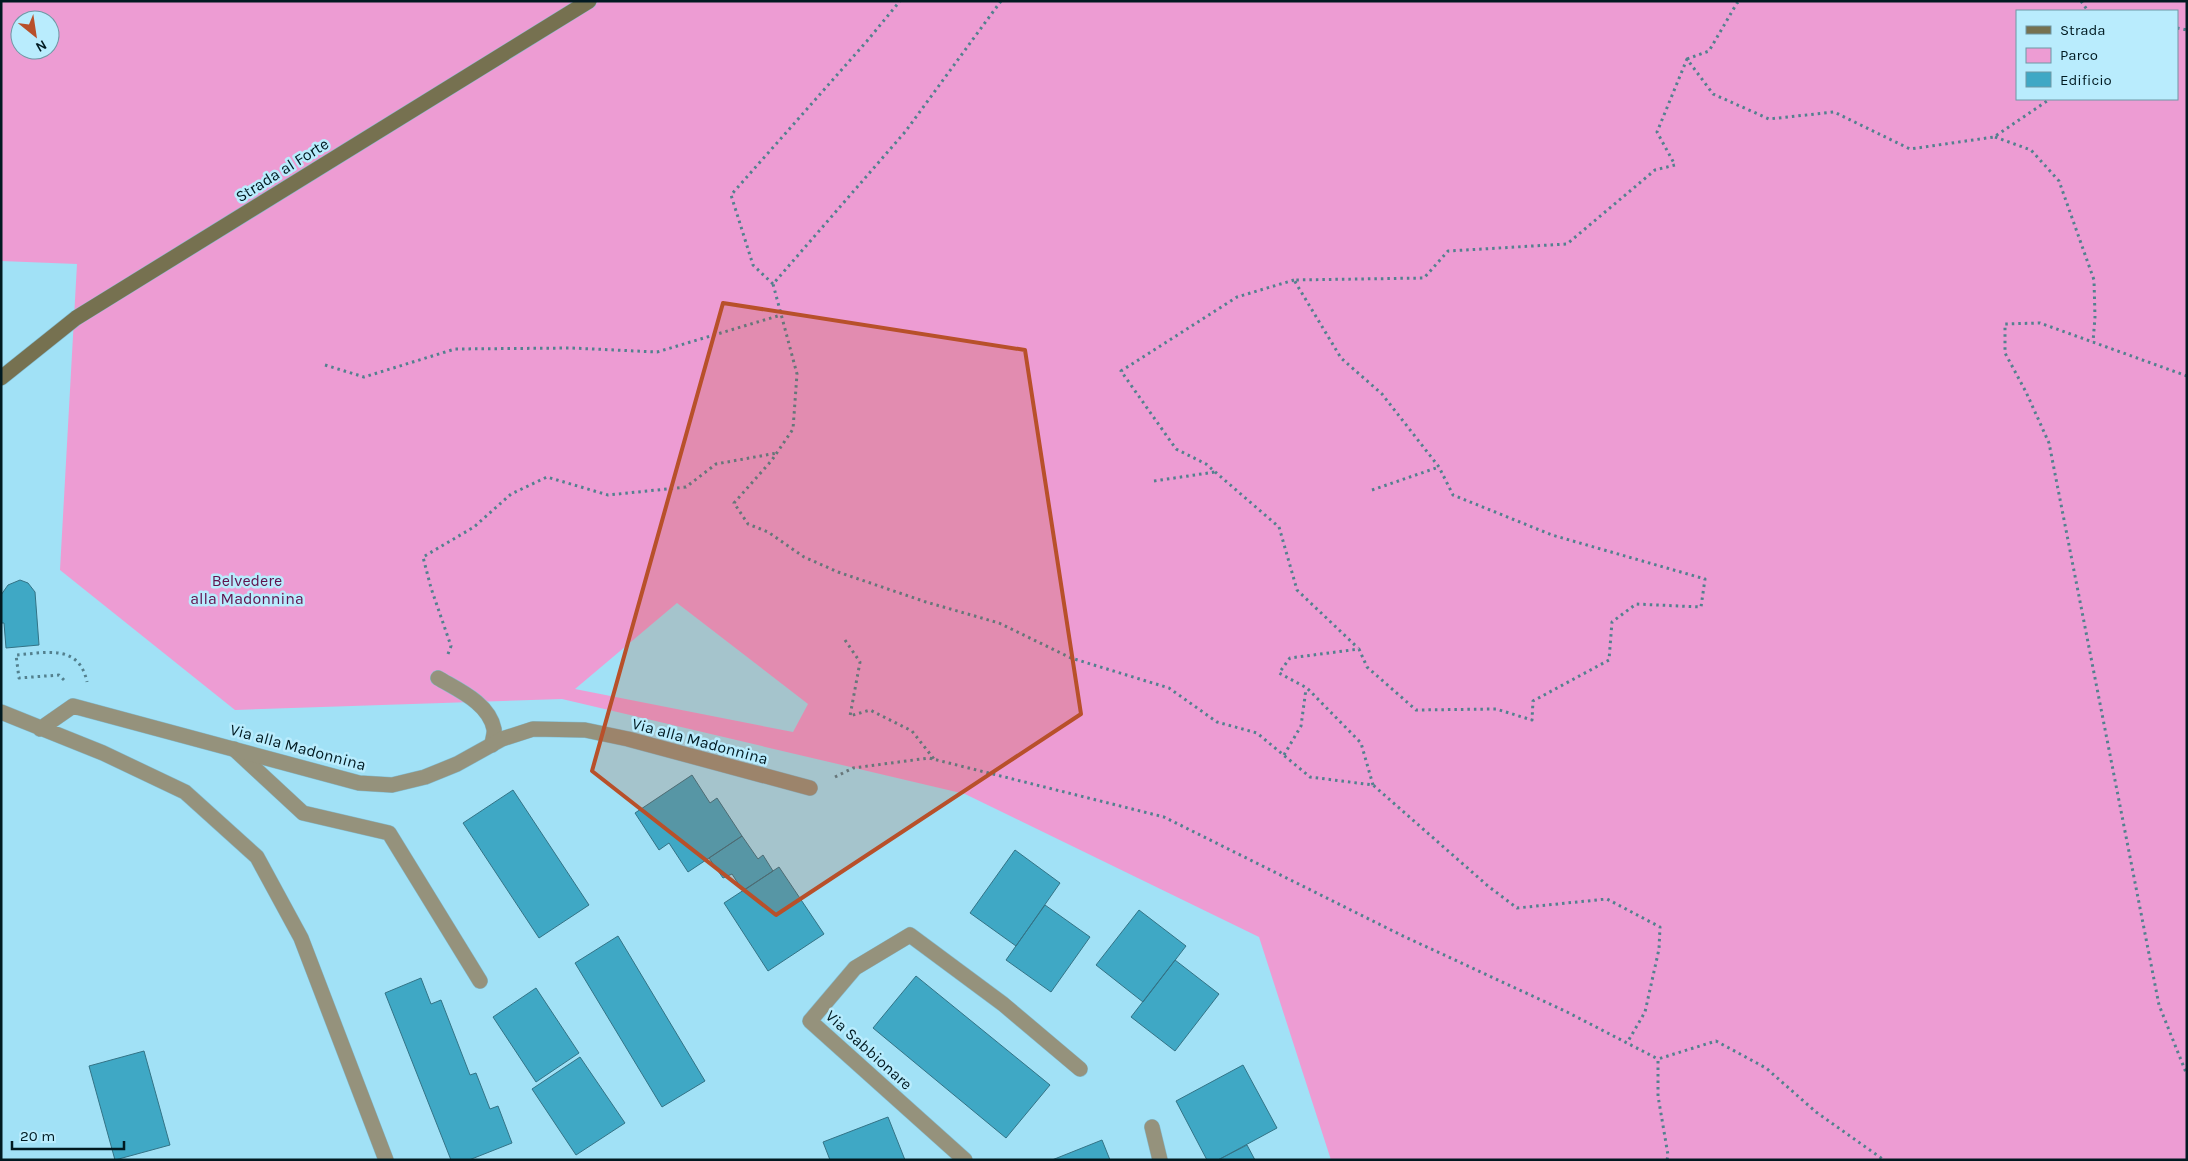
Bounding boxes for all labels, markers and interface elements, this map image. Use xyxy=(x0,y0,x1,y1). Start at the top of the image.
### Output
north arrow xyxy=(10,10,60,60)
legend xyxy=(2016,10,2178,100)
text: Strada xyxy=(2060,21,2106,39)
text: N xyxy=(33,36,50,56)
text: Parco xyxy=(2060,46,2098,64)
text: Edificio xyxy=(2060,71,2112,89)
street label: Strada al Forte xyxy=(232,134,332,206)
park label: Belvedere alla Madonnina xyxy=(190,571,304,608)
street label: Via alla Madonnina xyxy=(630,714,770,768)
street label: Via alla Madonnina xyxy=(228,720,368,774)
street label: Via Sabbionare xyxy=(822,1006,916,1094)
scale bar xyxy=(12,1118,125,1150)
text: 20 m xyxy=(20,1127,55,1145)

